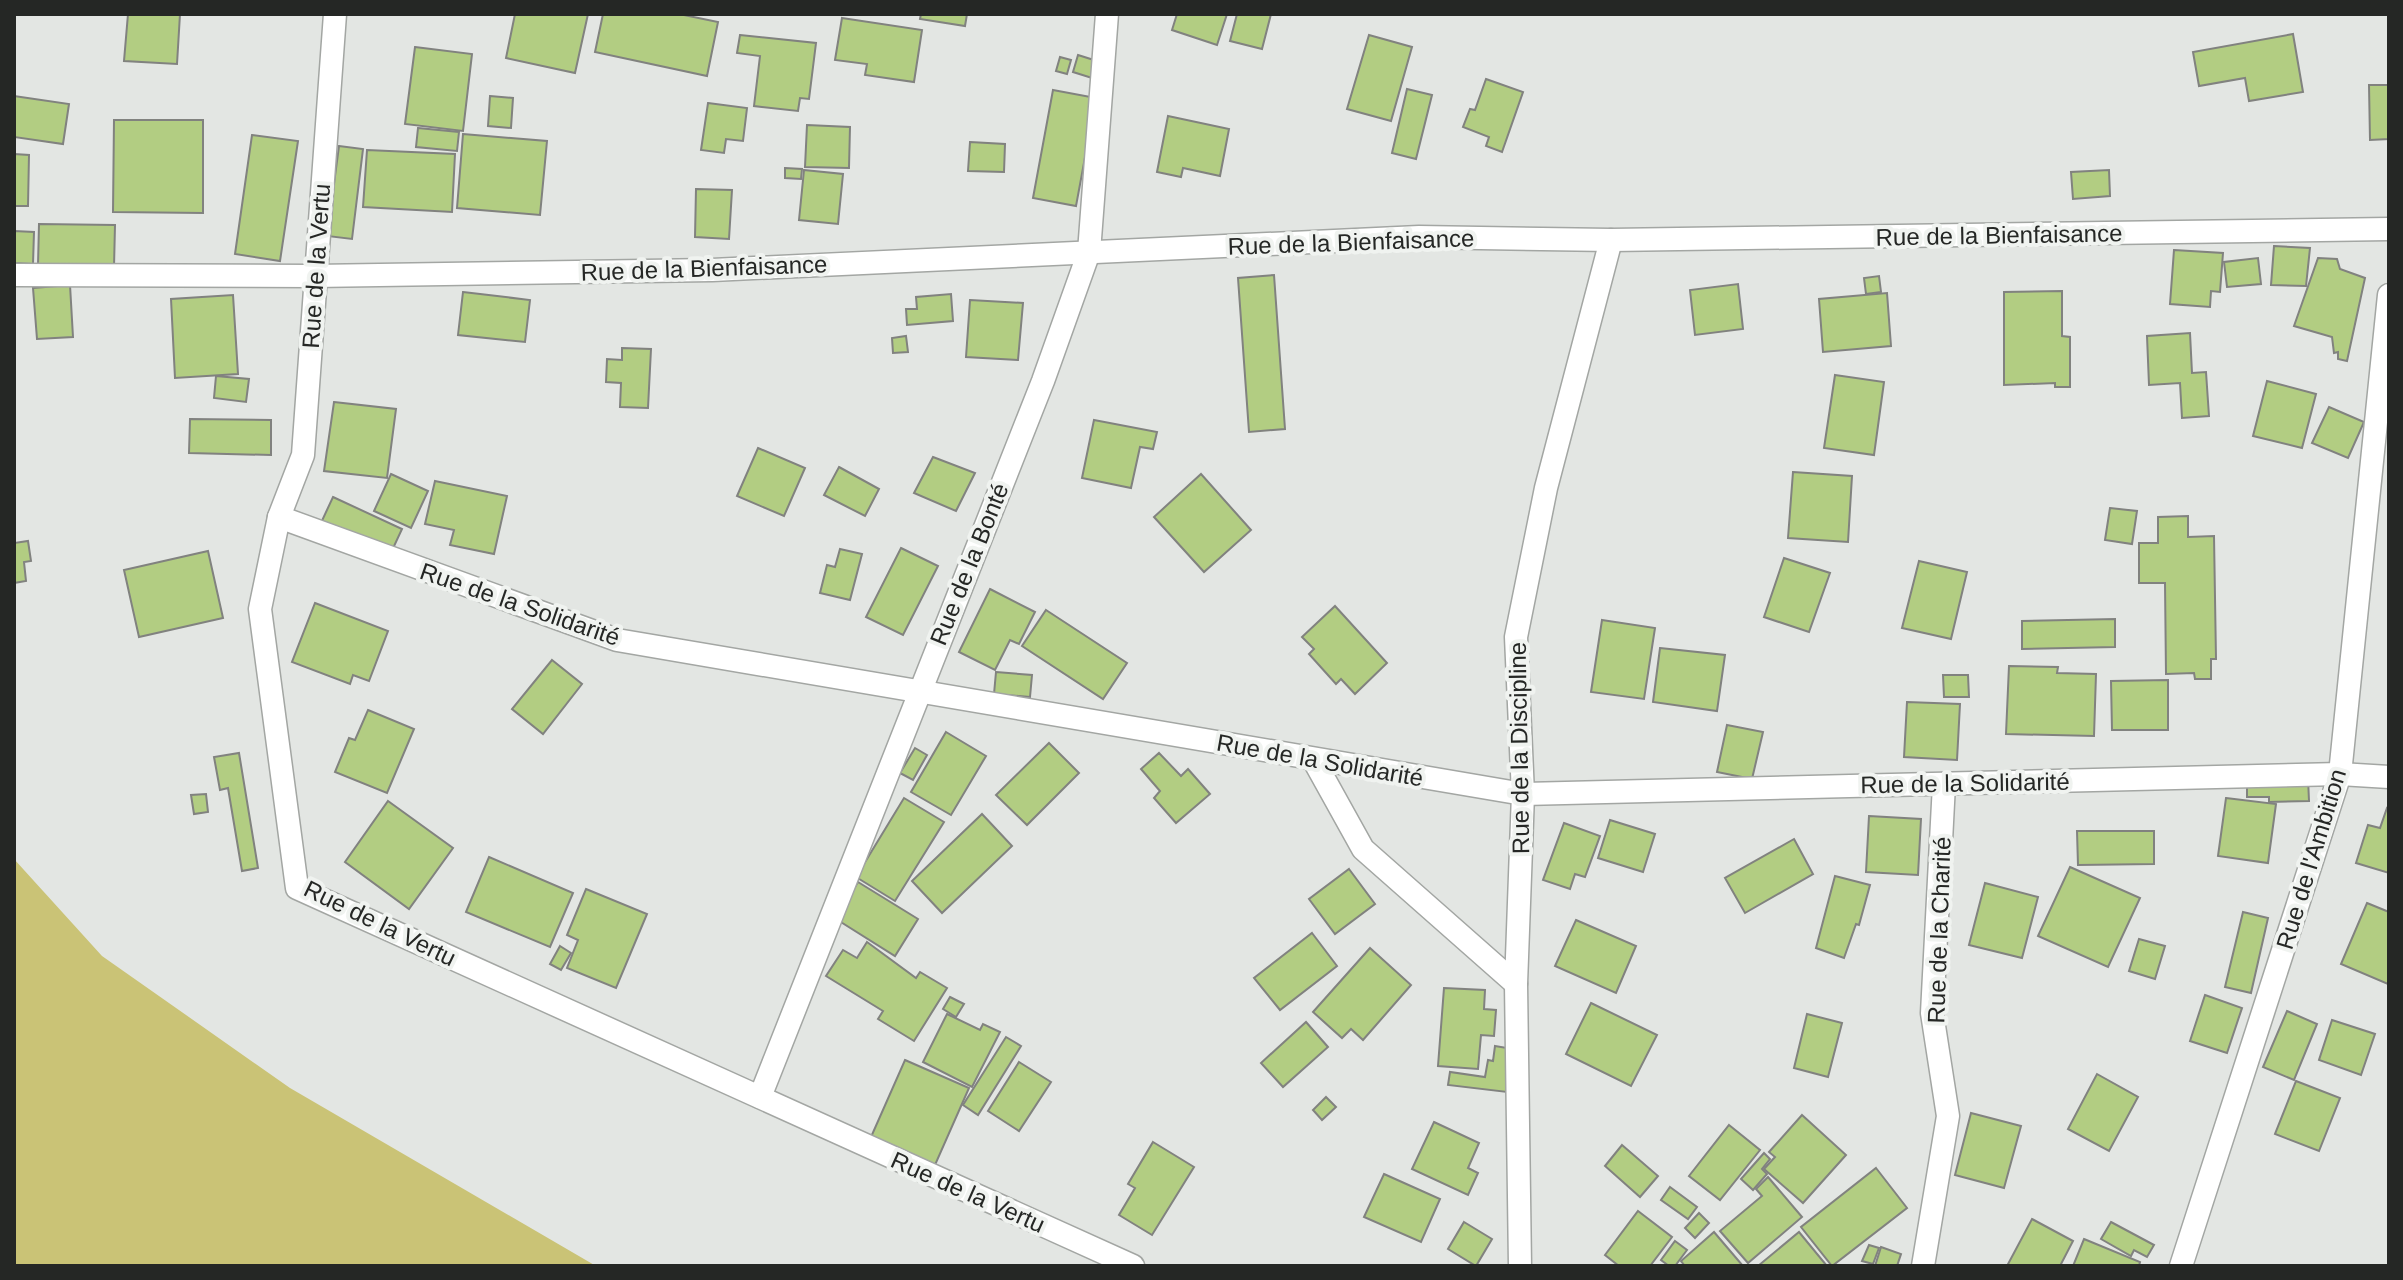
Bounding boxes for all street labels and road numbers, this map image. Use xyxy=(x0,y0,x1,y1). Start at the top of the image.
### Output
street label: Rue de la Vertu xyxy=(297,183,335,349)
street label: Rue de la Bienfaisance xyxy=(1875,219,2123,251)
street label: Rue de la Bienfaisance xyxy=(1227,224,1475,260)
street label: Rue de la Bienfaisance xyxy=(580,250,828,286)
street label: Rue de la Bonté xyxy=(924,479,1014,649)
street label: Rue de la Solidarité xyxy=(417,557,623,651)
street label: Rue de la Discipline xyxy=(1504,642,1534,854)
street label: Rue de la Solidarité xyxy=(1215,729,1425,791)
street label: Rue de l'Ambition xyxy=(2271,765,2351,953)
street label: Rue de la Solidarité xyxy=(1860,768,2070,798)
street label: Rue de la Charité xyxy=(1922,836,1956,1024)
street label: Rue de la Vertu xyxy=(300,875,460,971)
street label: Rue de la Vertu xyxy=(887,1146,1049,1238)

